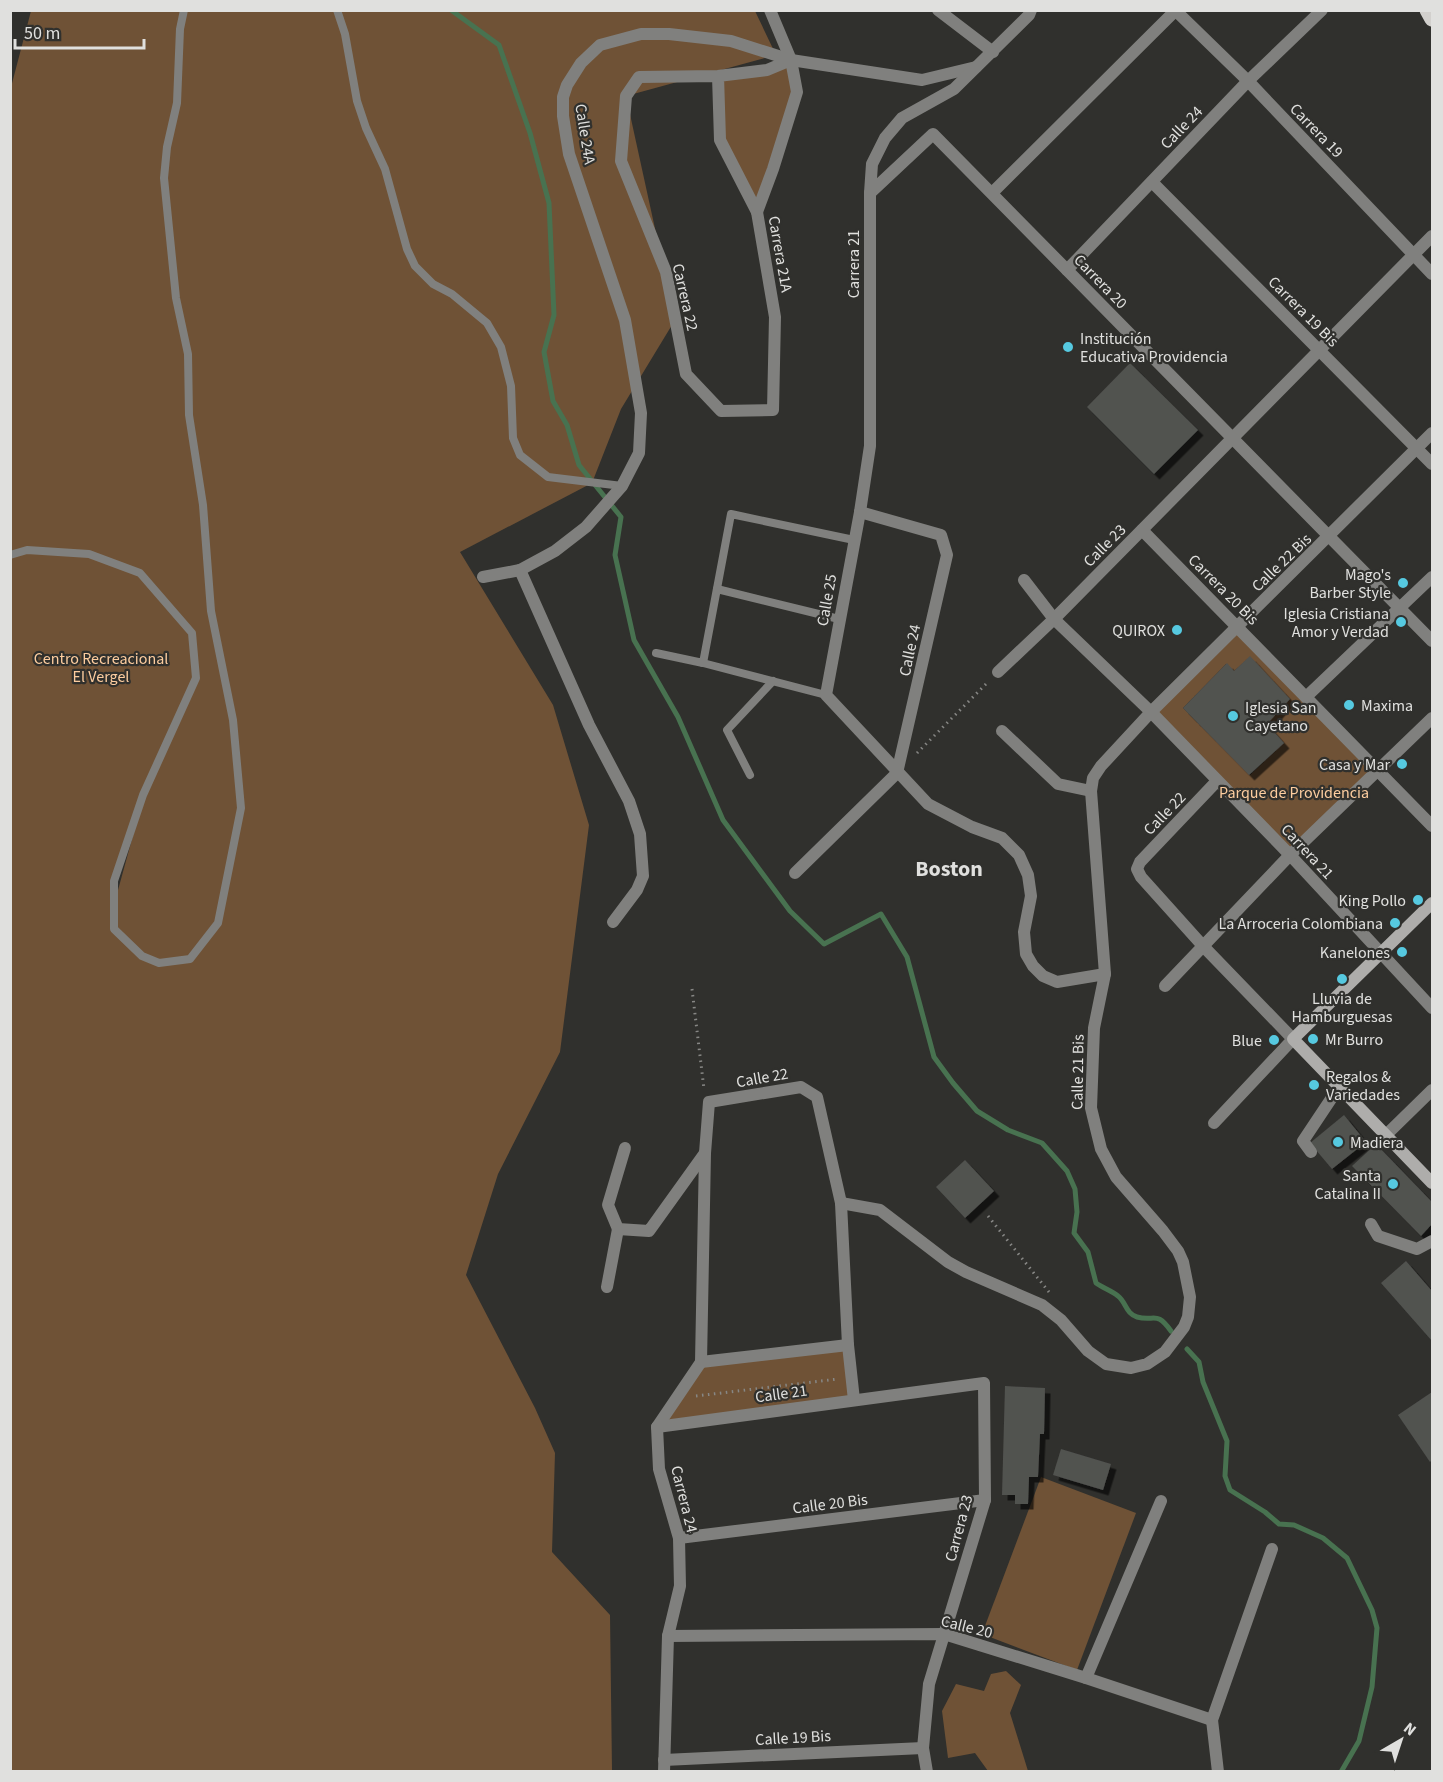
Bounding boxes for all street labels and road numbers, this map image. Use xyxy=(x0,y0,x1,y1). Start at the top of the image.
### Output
street label: Carrera 19 xyxy=(1285,98,1348,163)
street label: Calle 24 xyxy=(1156,101,1208,154)
street label: Calle 24A xyxy=(569,102,601,166)
street label: Carrera 21A xyxy=(762,214,798,294)
street label: Carrera 21 xyxy=(843,230,865,298)
street label: Carrera 20 xyxy=(1069,249,1132,314)
street label: Carrera 22 xyxy=(667,261,703,333)
street label: Carrera 19 Bis xyxy=(1263,272,1344,352)
street label: Calle 23 xyxy=(1078,519,1131,572)
street label: Calle 22 Bis xyxy=(1247,528,1317,597)
street label: Carrera 20 Bis xyxy=(1183,550,1264,630)
street label: Calle 25 xyxy=(812,572,842,628)
street label: Calle 24 xyxy=(894,622,926,678)
street label: Calle 22 xyxy=(1139,787,1191,840)
street label: Carrera 21 xyxy=(1276,819,1339,884)
street label: Calle 21 Bis xyxy=(1066,1034,1090,1110)
street label: Calle 22 xyxy=(734,1063,790,1093)
street label: Calle 21 xyxy=(754,1379,809,1409)
street label: Carrera 24 xyxy=(665,1463,703,1535)
street label: Calle 20 Bis xyxy=(791,1488,869,1520)
street label: Carrera 23 xyxy=(939,1492,978,1564)
street label: Calle 20 xyxy=(939,1610,995,1644)
street label: Calle 19 Bis xyxy=(755,1725,832,1751)

